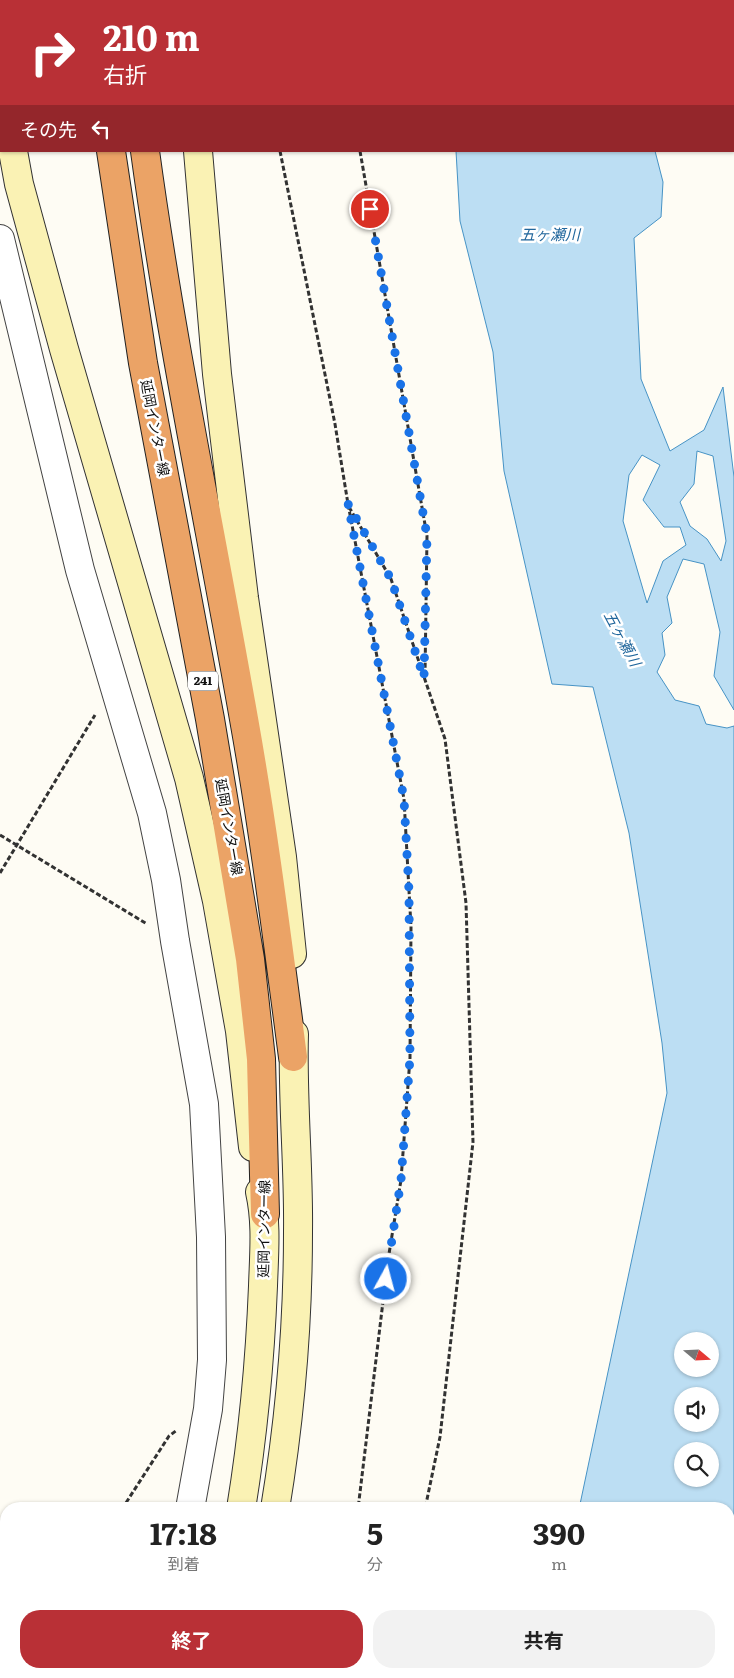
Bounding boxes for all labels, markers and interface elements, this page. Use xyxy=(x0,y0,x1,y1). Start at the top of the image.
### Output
text: 210 m xyxy=(103,10,200,62)
icon: right xyxy=(20,20,85,85)
text: 右折 xyxy=(103,57,147,90)
text: その先 xyxy=(20,115,77,143)
icon: left xyxy=(87,115,115,143)
pin xyxy=(349,188,391,230)
icon: arrive xyxy=(356,195,384,223)
water label: 五ヶ瀬川 xyxy=(520,222,582,245)
street label: 延岡インター線 xyxy=(137,378,175,478)
water label: 五ヶ瀬川 xyxy=(599,606,648,672)
road number: 241 xyxy=(188,671,218,690)
street label: 延岡インター線 xyxy=(212,777,248,877)
street label: 延岡インター線 xyxy=(252,1180,274,1278)
position arrow xyxy=(359,1252,411,1304)
north arrow xyxy=(674,1332,719,1378)
map controls xyxy=(674,1332,719,1487)
button: sound xyxy=(674,1387,719,1432)
button: search xyxy=(674,1442,719,1487)
text: 17:18 xyxy=(150,1510,217,1554)
text: 5 xyxy=(367,1510,383,1554)
text: 390 xyxy=(533,1510,585,1554)
text: 到着 xyxy=(167,1551,199,1575)
text: 分 xyxy=(367,1551,383,1575)
text: m xyxy=(551,1551,567,1575)
button: 終了 xyxy=(20,1610,363,1668)
button: 共有 xyxy=(373,1610,715,1668)

